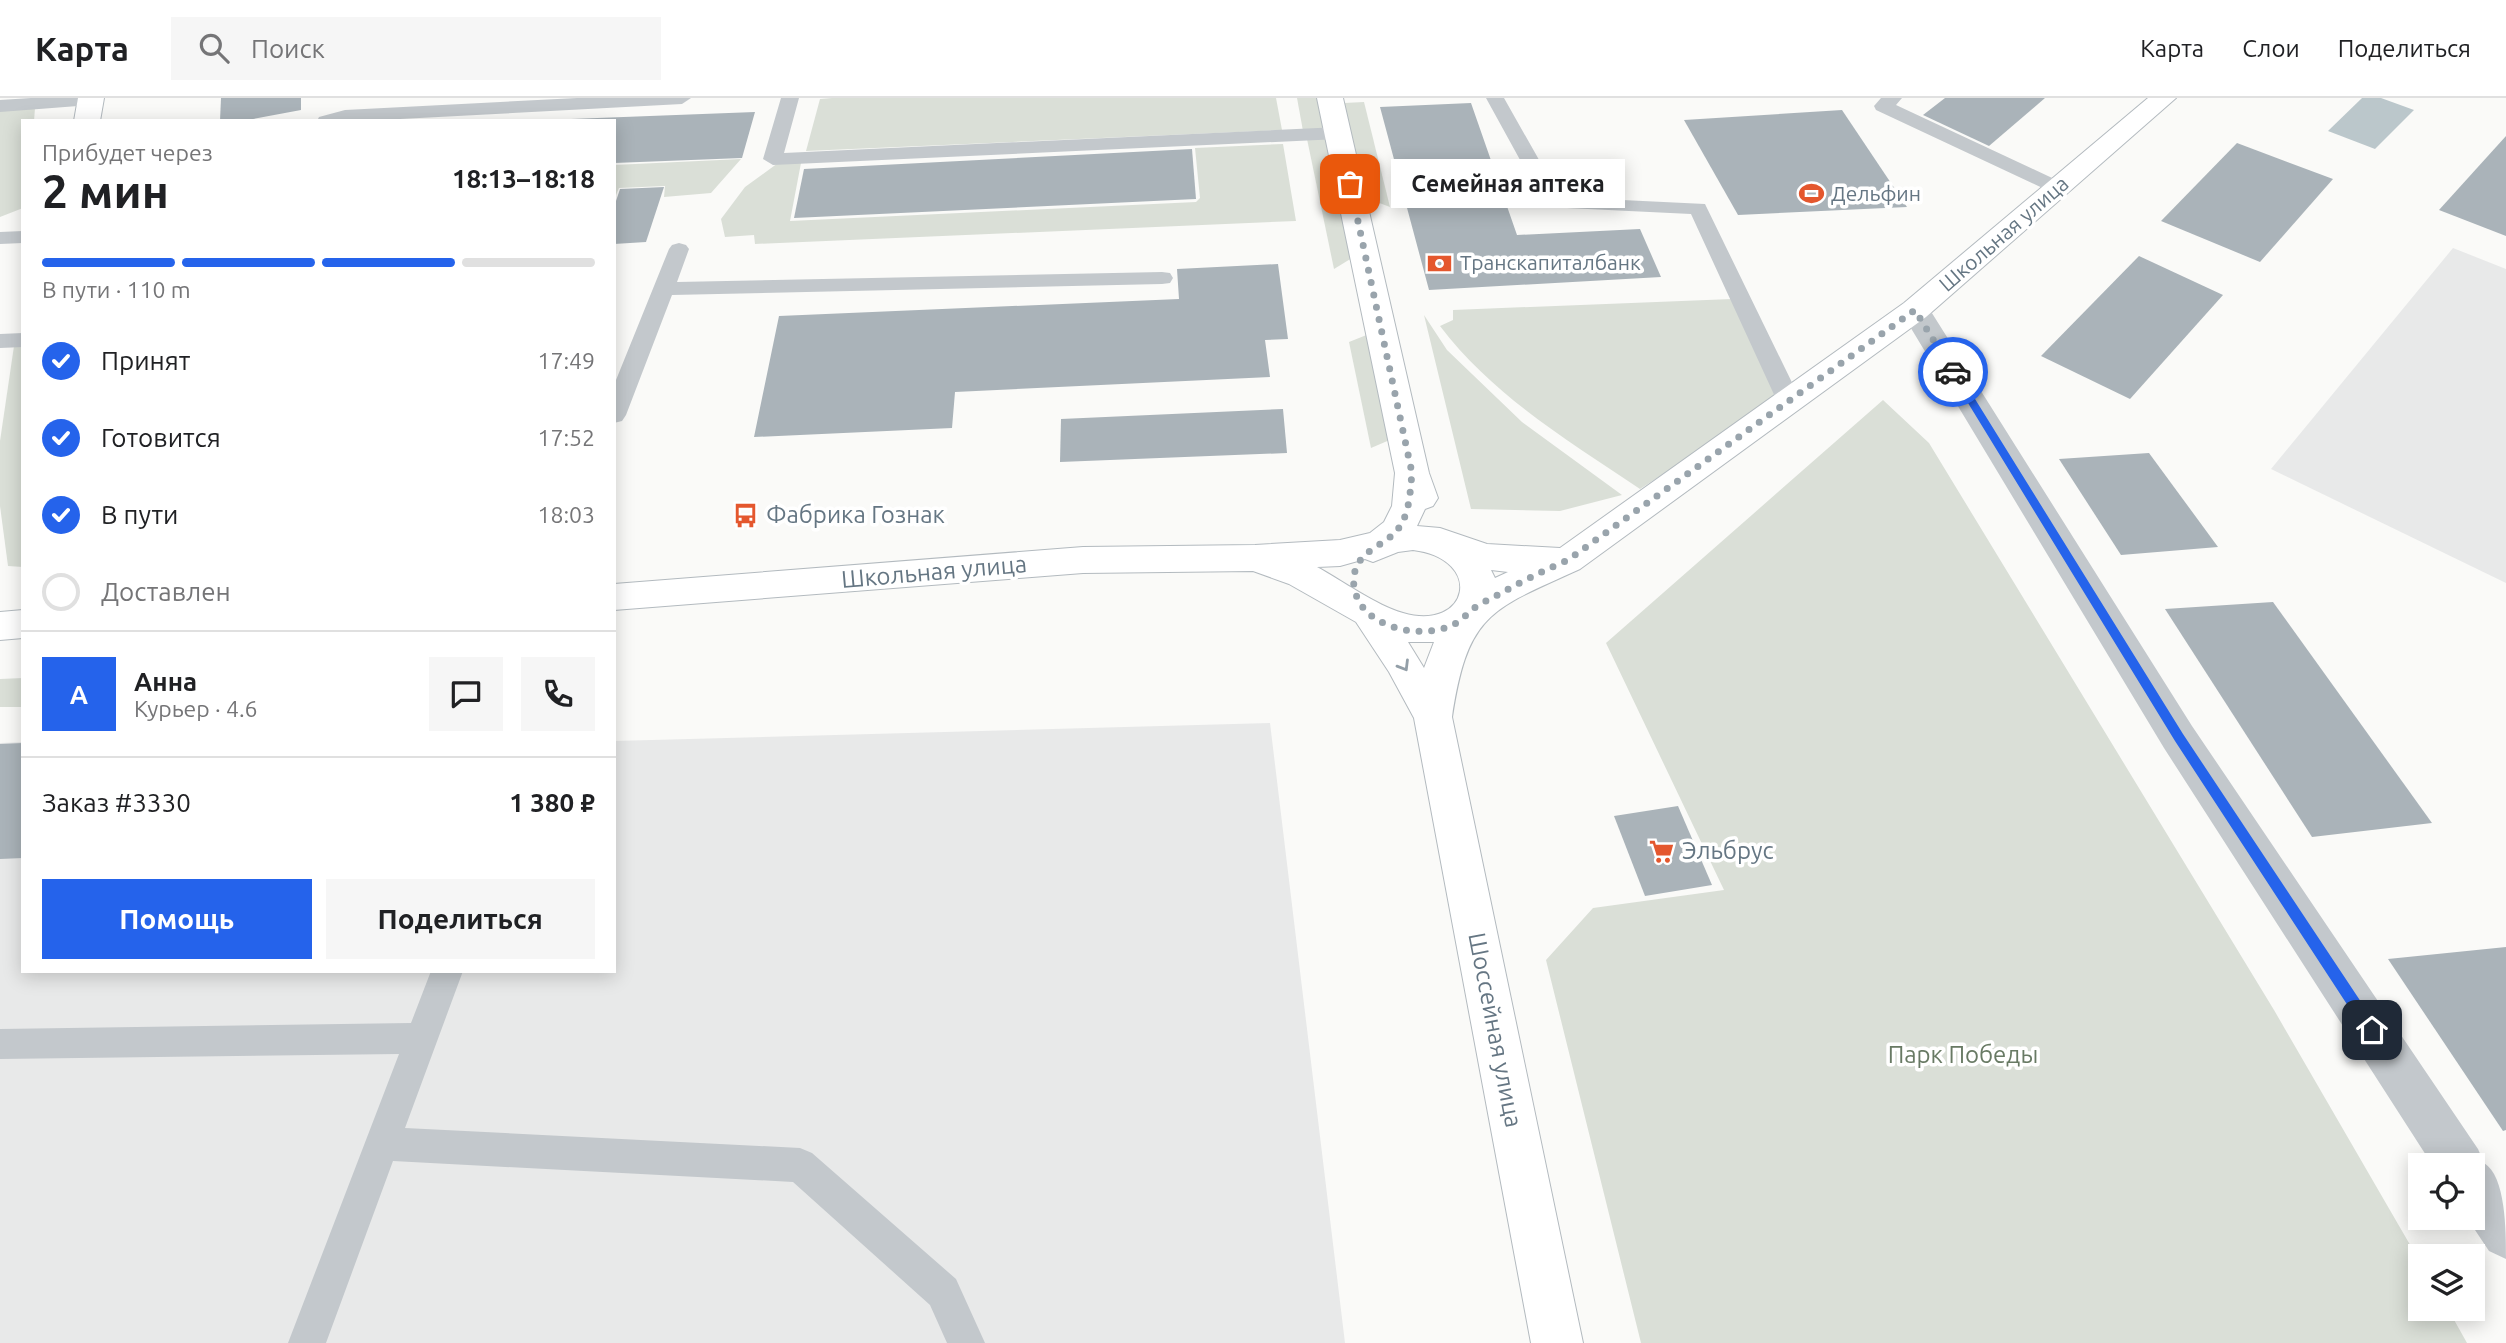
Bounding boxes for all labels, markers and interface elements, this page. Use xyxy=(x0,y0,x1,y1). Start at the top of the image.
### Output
search box xyxy=(171,17,661,80)
icon: search xyxy=(195,29,233,67)
text: Карта xyxy=(35,30,129,67)
text: Поиск xyxy=(251,34,325,63)
text: Карта xyxy=(2140,35,2204,62)
text: Слои xyxy=(2242,35,2300,62)
text: Поделиться xyxy=(2338,35,2471,62)
text: Прибудет через xyxy=(42,140,213,165)
pin xyxy=(1320,154,1380,214)
callout: Семейная аптека xyxy=(1392,160,1626,208)
text: 18:13–18:18 xyxy=(452,164,595,193)
text: 2 мин xyxy=(42,165,169,217)
icon: bag xyxy=(1331,165,1369,203)
text: Семейная аптека xyxy=(1411,171,1605,196)
street label: Школьная улица xyxy=(1934,171,2073,296)
sports icon: Дельфин xyxy=(1797,180,1825,208)
place label: Дельфин xyxy=(1831,181,1921,205)
bank icon: Транскапиталбанк xyxy=(1426,249,1454,277)
place label: Транскапиталбанк xyxy=(1460,250,1641,274)
text: В пути · 110 m xyxy=(42,277,191,302)
courier xyxy=(1918,337,1988,407)
icon: check xyxy=(42,342,80,380)
text: Принят xyxy=(101,346,190,375)
text: 17:49 xyxy=(537,348,595,373)
icon: car xyxy=(1934,353,1972,391)
icon: check xyxy=(42,419,80,457)
text: Готовится xyxy=(101,423,221,452)
text: 17:52 xyxy=(537,425,595,450)
icon: check xyxy=(42,496,80,534)
text: В пути xyxy=(101,500,178,529)
bus stop icon: Фабрика Гознак xyxy=(732,501,760,529)
place label: Фабрика Гознак xyxy=(766,501,945,528)
text: 18:03 xyxy=(537,502,595,527)
street label: Школьная улица xyxy=(840,550,1028,593)
text: Доставлен xyxy=(101,577,231,606)
button: chat xyxy=(429,657,503,731)
button: phone xyxy=(521,657,595,731)
one-way arrow xyxy=(1396,658,1409,671)
text: Анна xyxy=(134,667,197,696)
text: А xyxy=(70,680,88,709)
text: Курьер · 4.6 xyxy=(134,696,258,721)
text: Заказ #3330 xyxy=(42,788,191,817)
text: 1 380 ₽ xyxy=(509,788,595,817)
supermarket icon: Эльбрус xyxy=(1648,837,1676,865)
place label: Эльбрус xyxy=(1682,837,1774,864)
button: Помощь xyxy=(42,879,312,959)
button: Поделиться xyxy=(326,879,595,959)
street label: Шоссейная улица xyxy=(1463,930,1528,1129)
pin xyxy=(2342,1000,2402,1060)
icon: home xyxy=(2353,1011,2391,1049)
park label: Парк Победы xyxy=(1888,1041,2038,1068)
map controls xyxy=(2408,1153,2485,1321)
button: locate xyxy=(2408,1153,2485,1230)
button: layers xyxy=(2408,1244,2485,1321)

